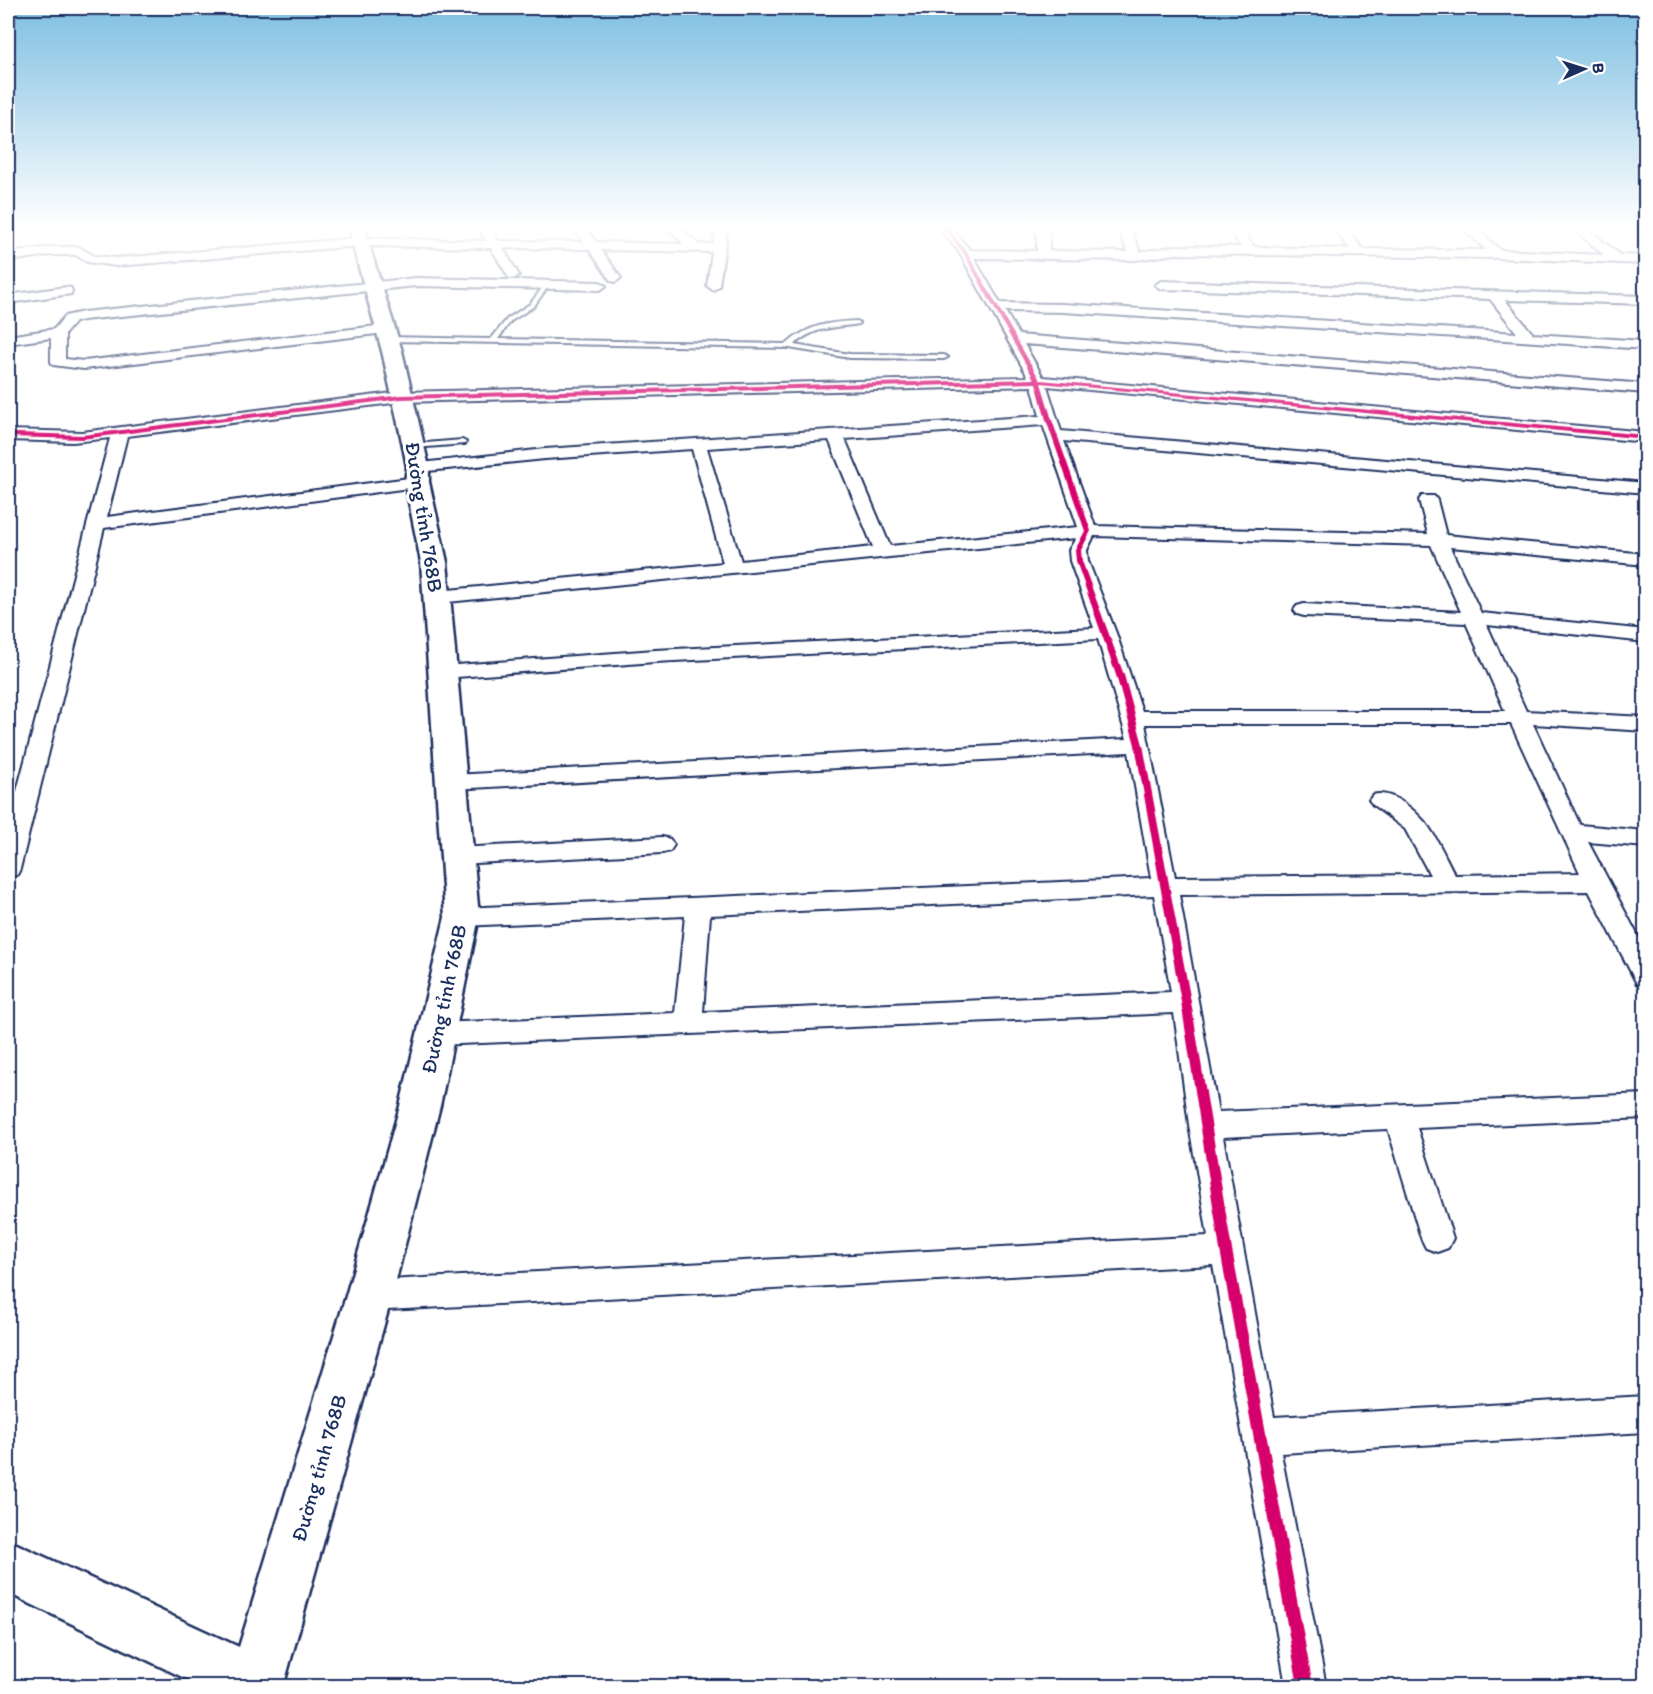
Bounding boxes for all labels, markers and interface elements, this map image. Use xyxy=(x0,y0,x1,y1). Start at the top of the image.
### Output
north arrow xyxy=(1554,39,1614,99)
text: B xyxy=(1589,63,1608,75)
street label: Đường tỉnh 768B xyxy=(400,440,449,594)
street label: Đường tỉnh 768B xyxy=(415,922,472,1076)
street label: Đường tỉnh 768B xyxy=(286,1391,351,1544)

